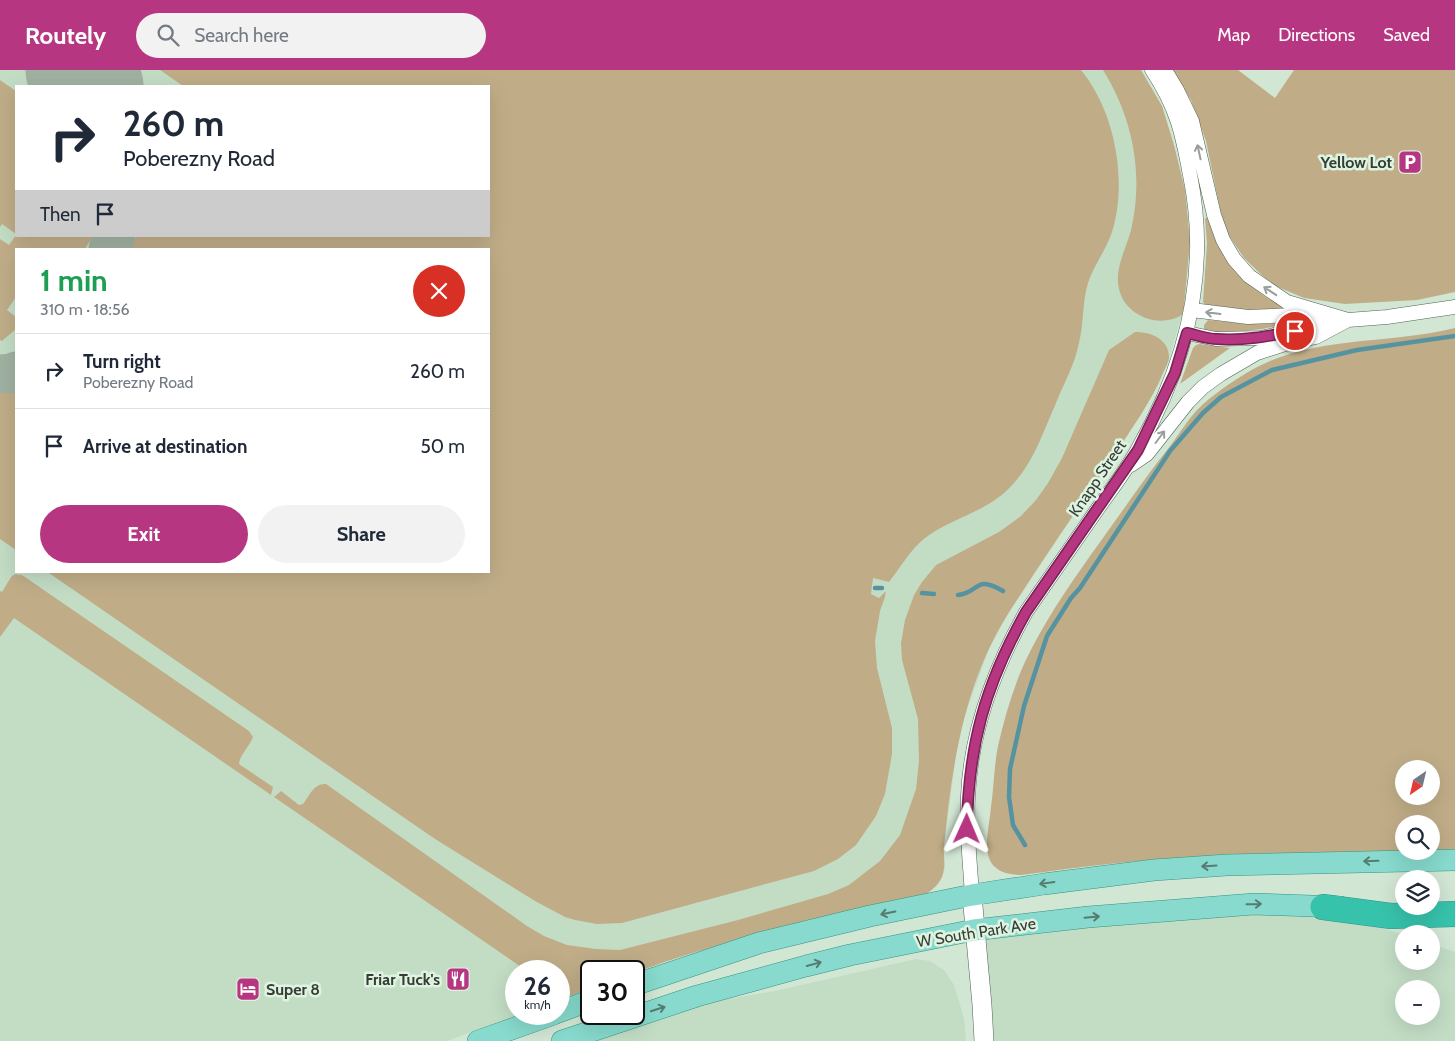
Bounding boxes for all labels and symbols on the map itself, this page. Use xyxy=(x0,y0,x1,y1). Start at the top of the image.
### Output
one-way arrow xyxy=(1194,144,1203,160)
parking icon: Yellow Lot xyxy=(1397,149,1423,175)
place label: Yellow Lot xyxy=(1319,153,1392,172)
one-way arrow xyxy=(1264,286,1278,296)
one-way arrow xyxy=(1205,308,1221,318)
pin xyxy=(1274,310,1316,352)
one-way arrow xyxy=(1154,431,1165,444)
street label: Knapp Street xyxy=(1065,436,1130,520)
north arrow xyxy=(1395,760,1440,805)
position arrow xyxy=(940,802,992,854)
one-way arrow xyxy=(1364,856,1380,866)
one-way arrow xyxy=(1201,862,1217,871)
one-way arrow xyxy=(1040,879,1056,889)
one-way arrow xyxy=(1246,899,1262,909)
one-way arrow xyxy=(880,909,896,918)
one-way arrow xyxy=(1084,912,1100,922)
street label: W South Park Ave xyxy=(915,914,1037,951)
one-way arrow xyxy=(806,959,822,968)
speed limit sign: 30 xyxy=(580,960,645,1025)
restaurant icon: Friar Tuck's xyxy=(445,966,471,992)
place label: Friar Tuck's xyxy=(365,970,440,989)
hotel icon: Super 8 xyxy=(235,976,261,1002)
place label: Super 8 xyxy=(266,980,320,999)
one-way arrow xyxy=(650,1004,666,1013)

